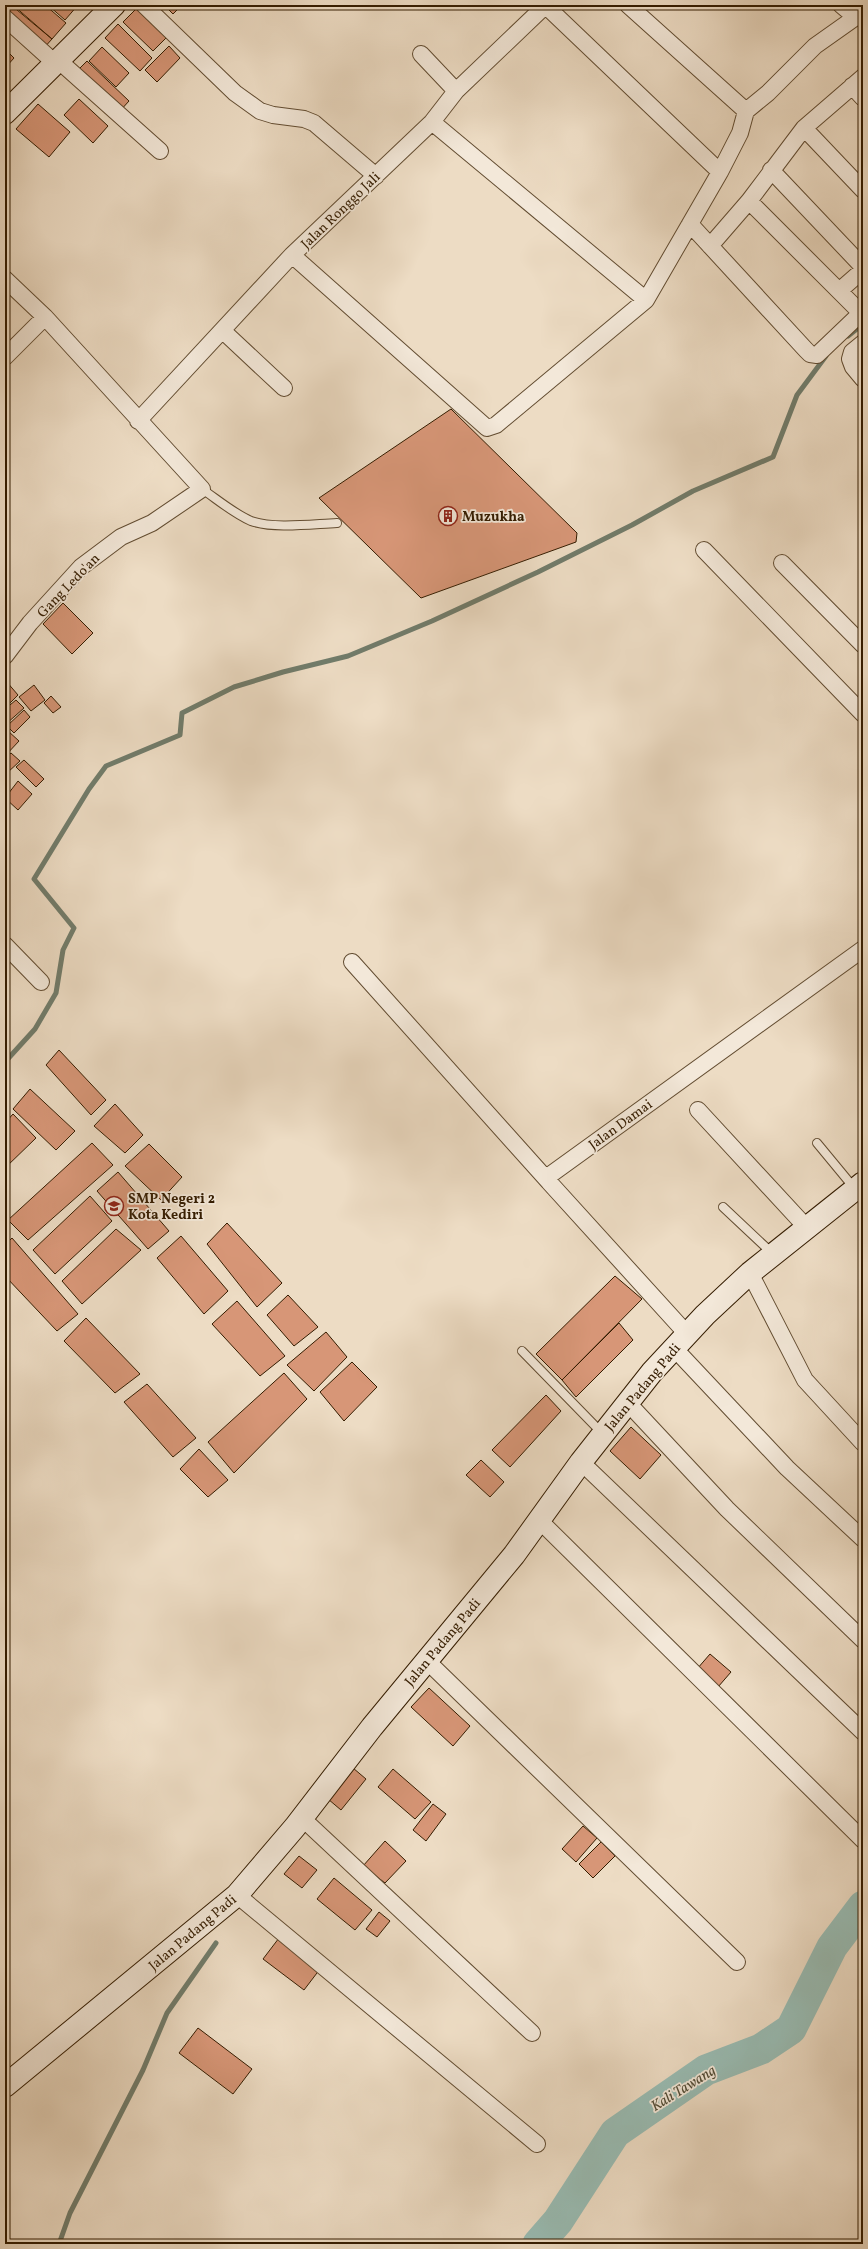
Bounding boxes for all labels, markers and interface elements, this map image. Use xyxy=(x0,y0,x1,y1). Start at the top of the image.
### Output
street label: Jalan Ronggo Jali xyxy=(297,168,385,254)
building icon: Muzukha xyxy=(437,505,459,527)
place label: Muzukha xyxy=(462,508,525,527)
street label: Gang Ledo'an xyxy=(34,550,105,622)
street label: Jalan Damai xyxy=(585,1096,657,1155)
place label: SMP Negeri 2 Kota Kediri xyxy=(128,1190,215,1225)
school or university icon: SMP Negeri 2 Kota Kediri xyxy=(103,1195,125,1217)
street label: Jalan Padang Padi xyxy=(601,1340,686,1436)
street label: Jalan Padang Padi xyxy=(401,1595,486,1691)
street label: Jalan Padang Padi xyxy=(145,1891,241,1976)
water label: Kali Tawang xyxy=(647,2061,721,2117)

